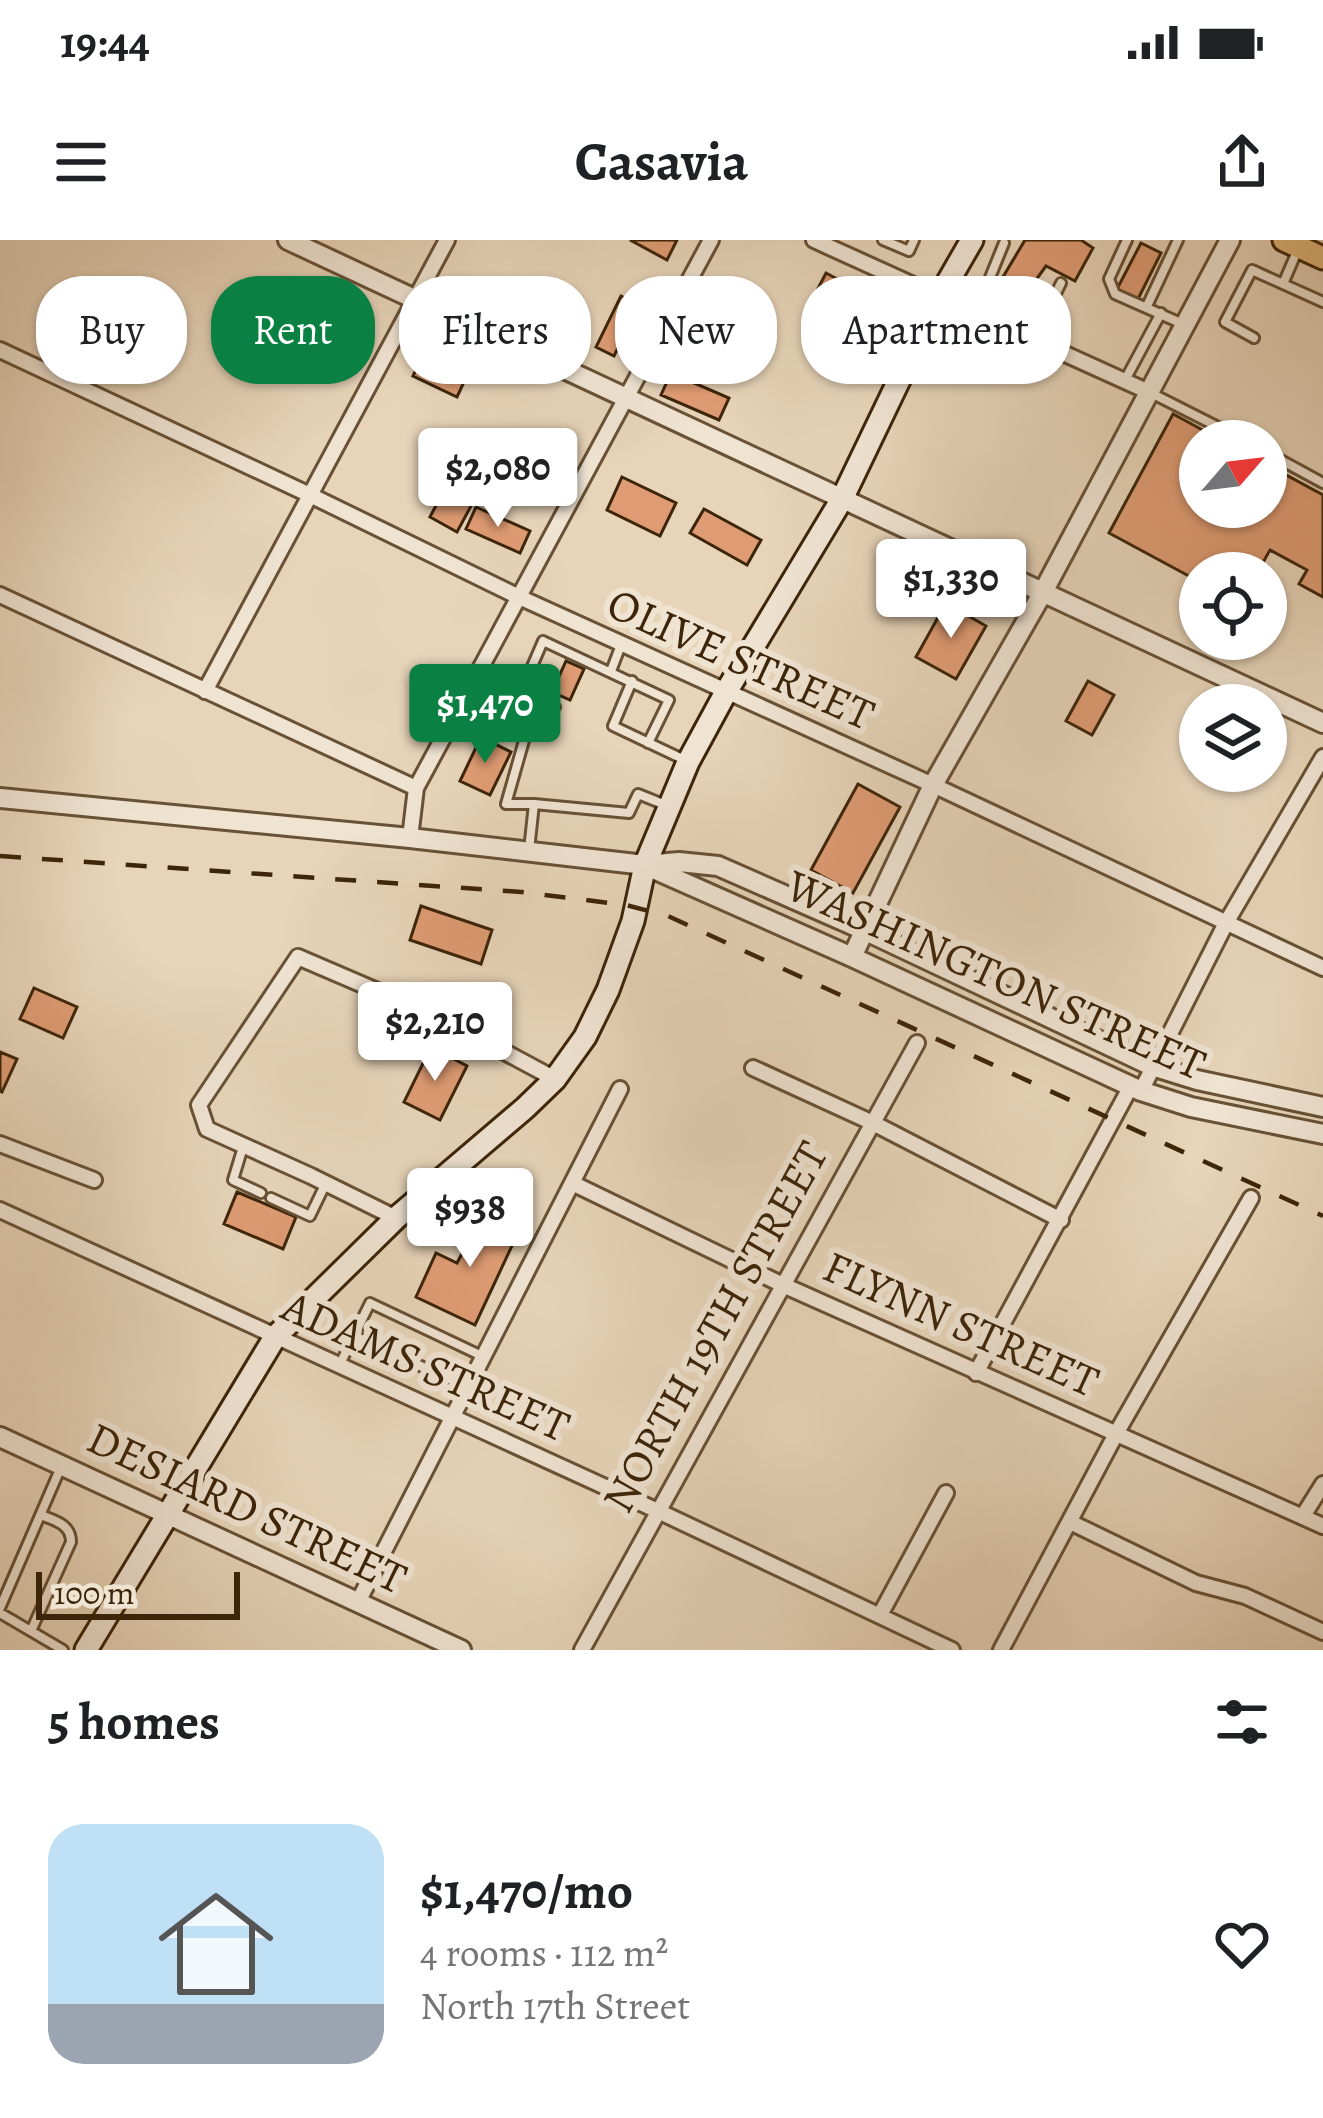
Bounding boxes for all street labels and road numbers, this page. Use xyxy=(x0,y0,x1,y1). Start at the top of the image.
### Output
street label: OLIVE STREET xyxy=(598,573,885,746)
street label: WASHINGTON STREET xyxy=(776,854,1216,1096)
street label: NORTH 19TH STREET xyxy=(587,1130,843,1524)
street label: FLYNN STREET xyxy=(813,1236,1109,1413)
street label: ADAMS STREET xyxy=(272,1275,580,1457)
street label: DESIARD STREET xyxy=(77,1407,417,1609)

